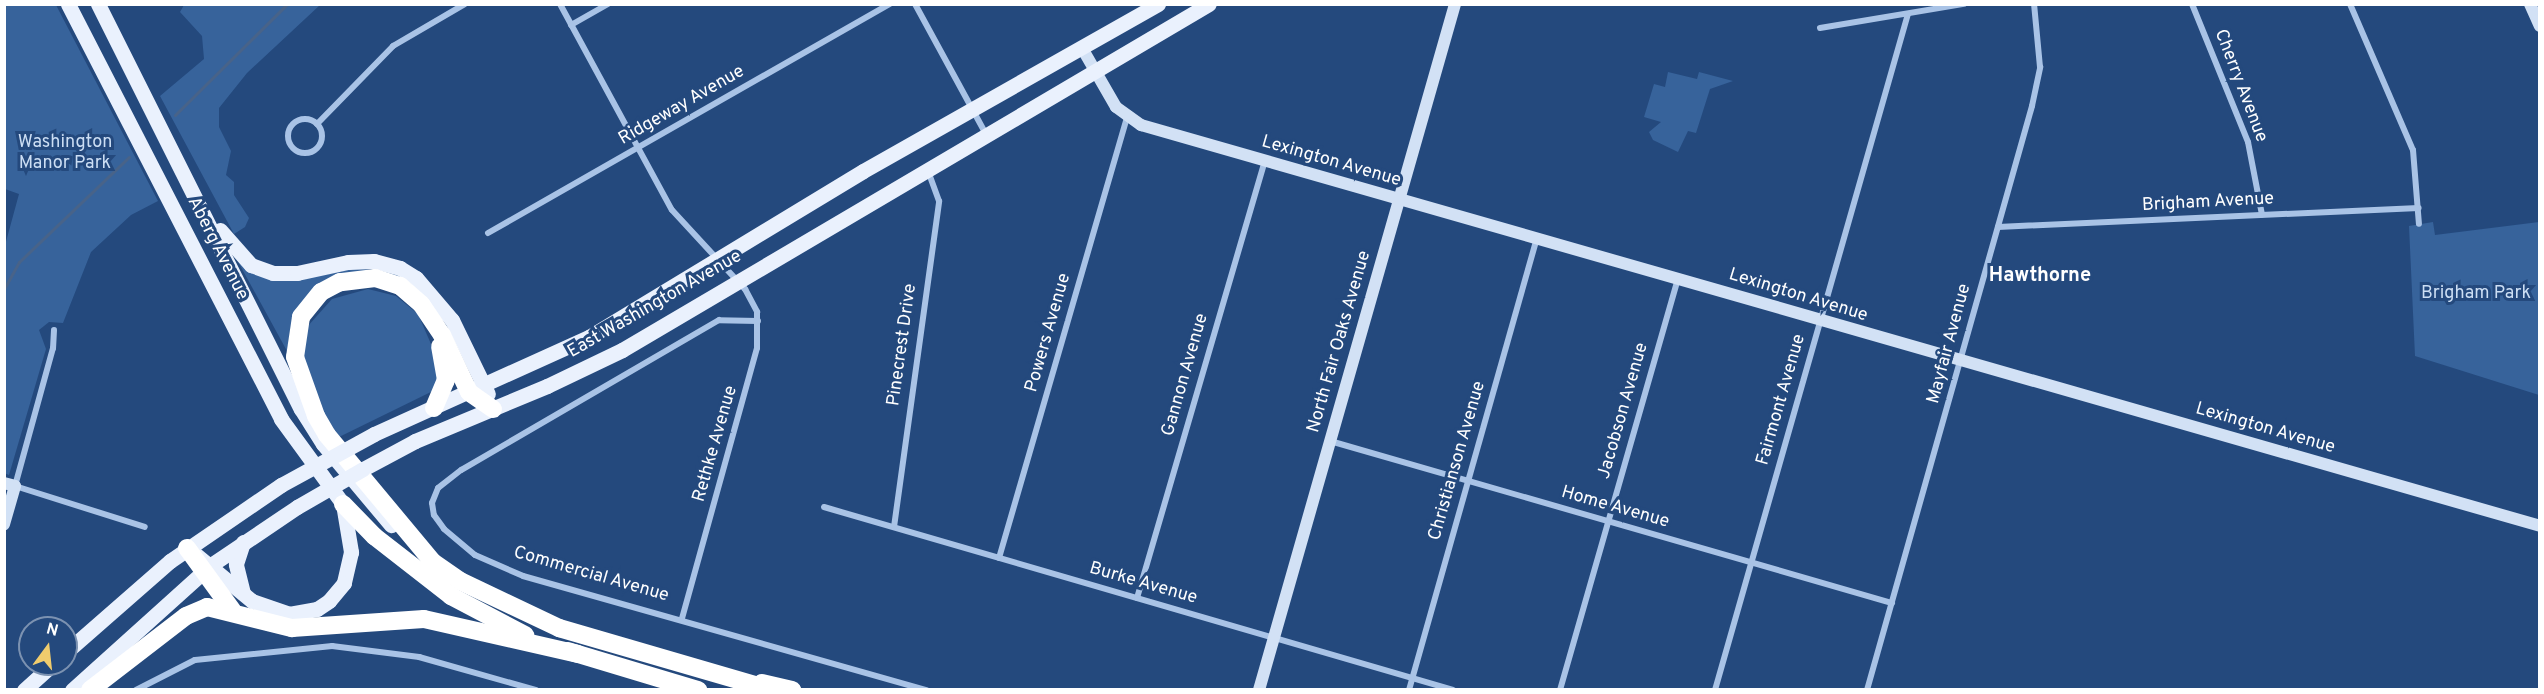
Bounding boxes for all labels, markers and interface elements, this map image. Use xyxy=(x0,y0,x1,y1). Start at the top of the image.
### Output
street label: Cherry Avenue xyxy=(2208,26,2272,146)
street label: Ridgeway Avenue xyxy=(615,61,749,151)
street label: Lexington Avenue xyxy=(1258,132,1404,192)
park label: Washington Manor Park xyxy=(18,133,112,176)
street label: Brigham Avenue xyxy=(2141,189,2275,217)
street label: Aberg Avenue xyxy=(182,193,252,305)
street label: East Washington Avenue xyxy=(564,246,746,364)
street label: North Fair Oaks Avenue xyxy=(1304,248,1376,436)
district label: Hawthorne xyxy=(1989,264,2091,288)
street label: Lexington Avenue xyxy=(1726,265,1870,327)
street label: Powers Avenue xyxy=(1022,271,1076,395)
street label: Mayfair Avenue xyxy=(1923,281,1977,407)
street label: Pinecrest Drive xyxy=(884,282,922,408)
park label: Brigham Park xyxy=(2421,283,2531,305)
street label: Gannon Avenue xyxy=(1158,311,1214,439)
street label: Fairmont Avenue xyxy=(1753,332,1811,468)
street label: Jacobson Avenue xyxy=(1594,340,1654,482)
street label: Christianson Avenue xyxy=(1425,379,1491,543)
street label: Rethke Avenue xyxy=(689,383,743,505)
street label: Lexington Avenue xyxy=(2192,399,2338,459)
street label: Home Avenue xyxy=(1558,482,1672,534)
street label: Commercial Avenue xyxy=(511,542,671,608)
street label: Burke Avenue xyxy=(1086,558,1200,610)
north arrow xyxy=(18,616,78,676)
text: N xyxy=(44,619,60,642)

